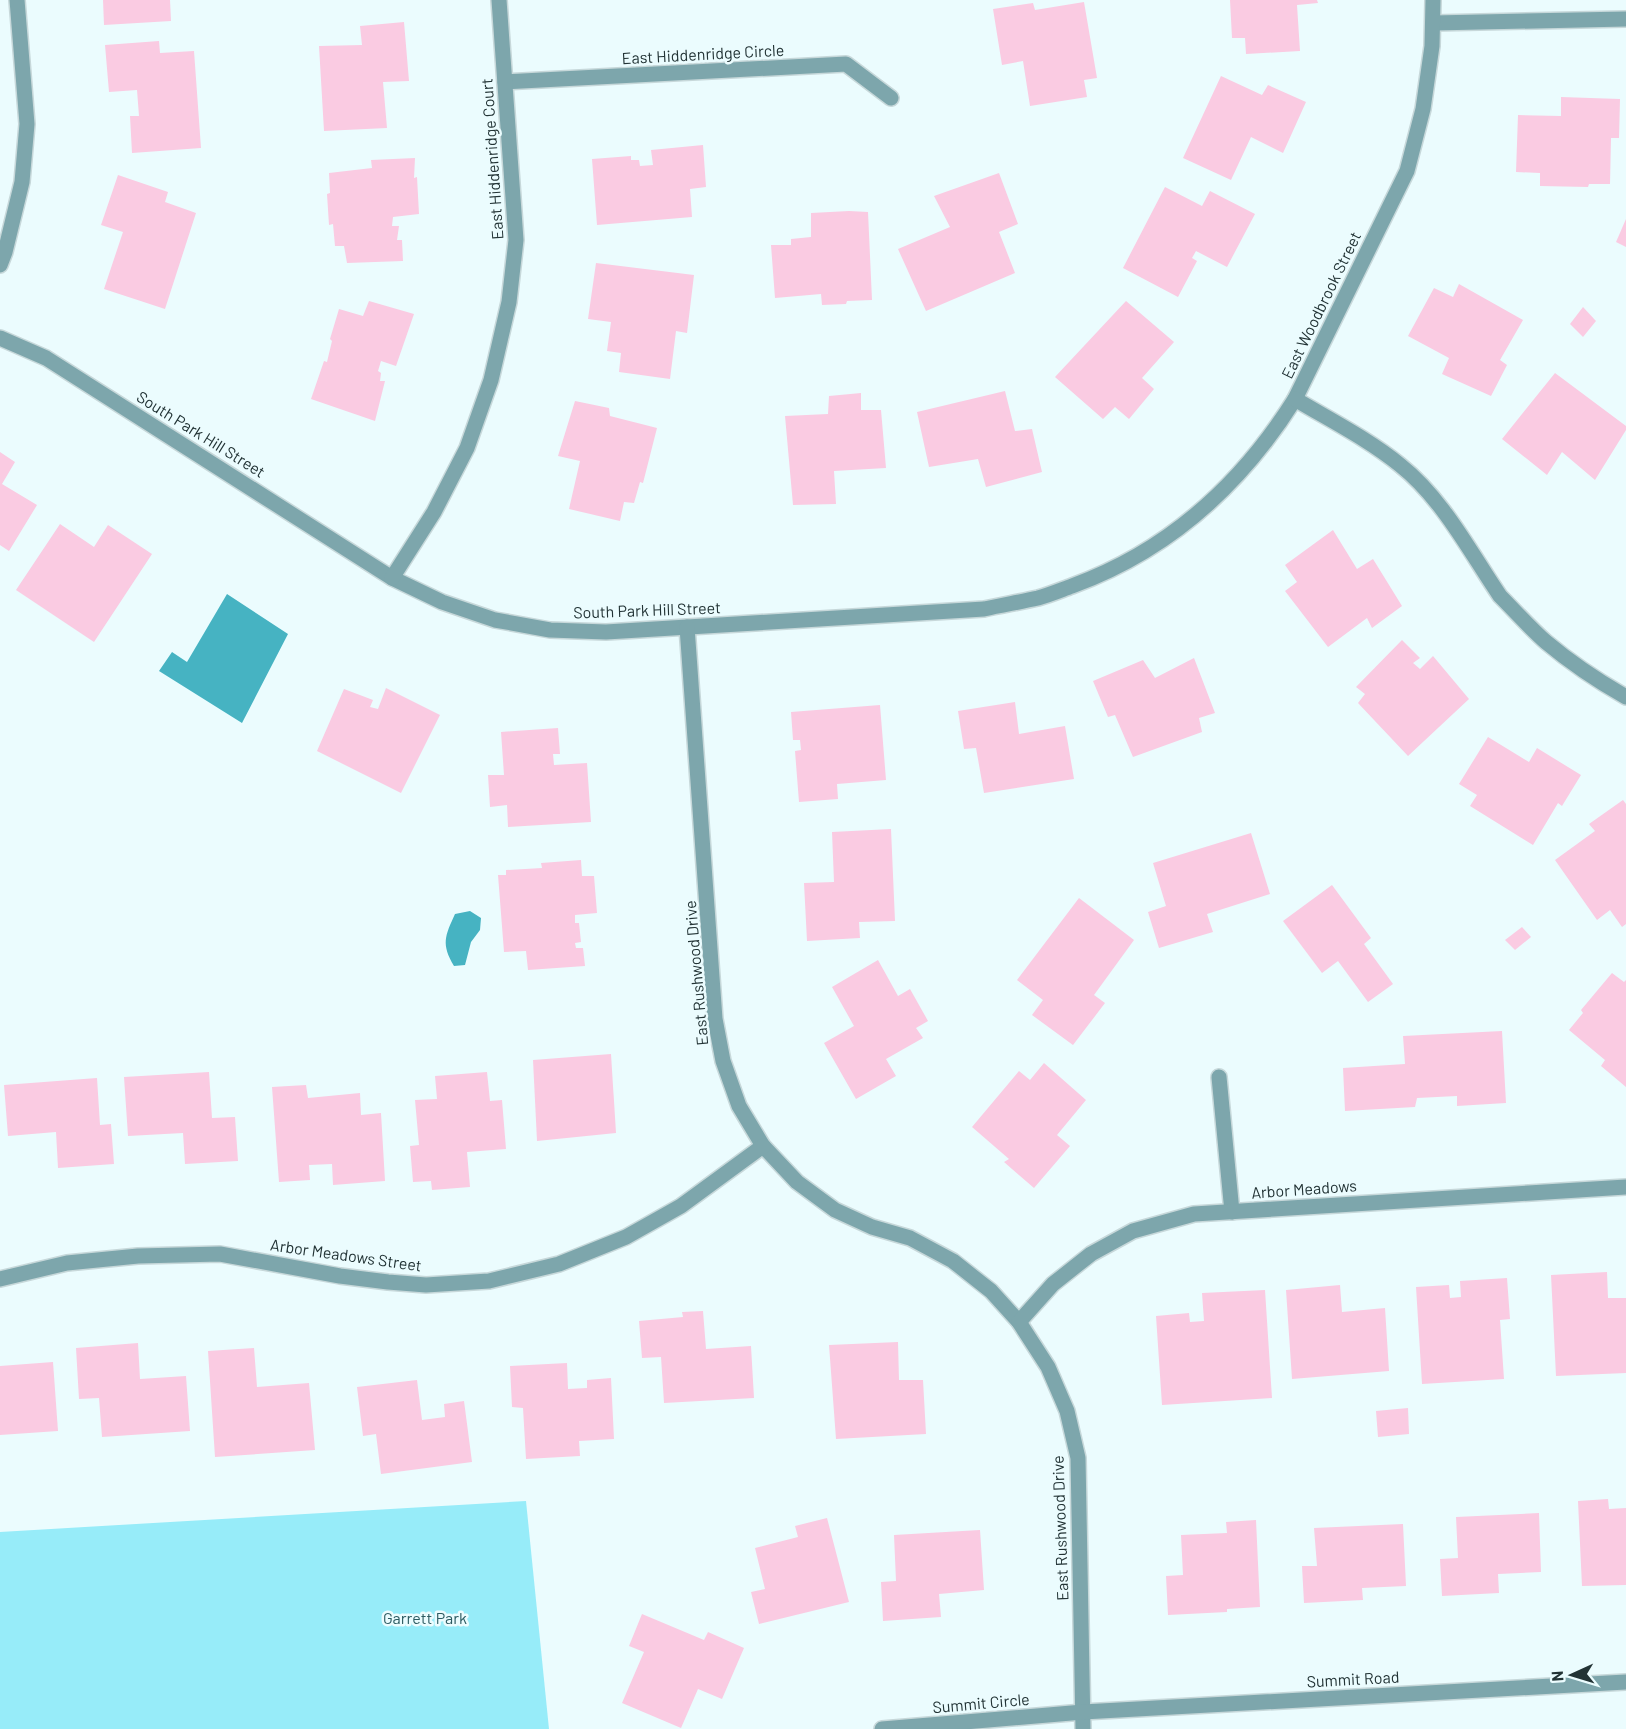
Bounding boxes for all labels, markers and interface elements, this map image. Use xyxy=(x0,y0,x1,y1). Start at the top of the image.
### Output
street label: East Hiddenridge Circle xyxy=(621,40,785,67)
street label: East Hiddenridge Court xyxy=(476,78,507,240)
street label: East Woodbrook Street xyxy=(1277,228,1364,381)
street label: South Park Hill Street xyxy=(134,386,269,481)
street label: South Park Hill Street xyxy=(573,597,721,622)
street label: East Rushwood Drive xyxy=(680,900,711,1046)
street label: Arbor Meadows xyxy=(1251,1175,1357,1202)
street label: Arbor Meadows Street xyxy=(269,1234,423,1275)
street label: East Rushwood Drive xyxy=(1047,1455,1072,1601)
park label: Garrett Park xyxy=(383,1608,467,1627)
north arrow xyxy=(1542,1645,1602,1705)
street label: Summit Road xyxy=(1306,1667,1400,1690)
text: N xyxy=(1547,1670,1566,1682)
street label: Summit Circle xyxy=(932,1689,1030,1716)

